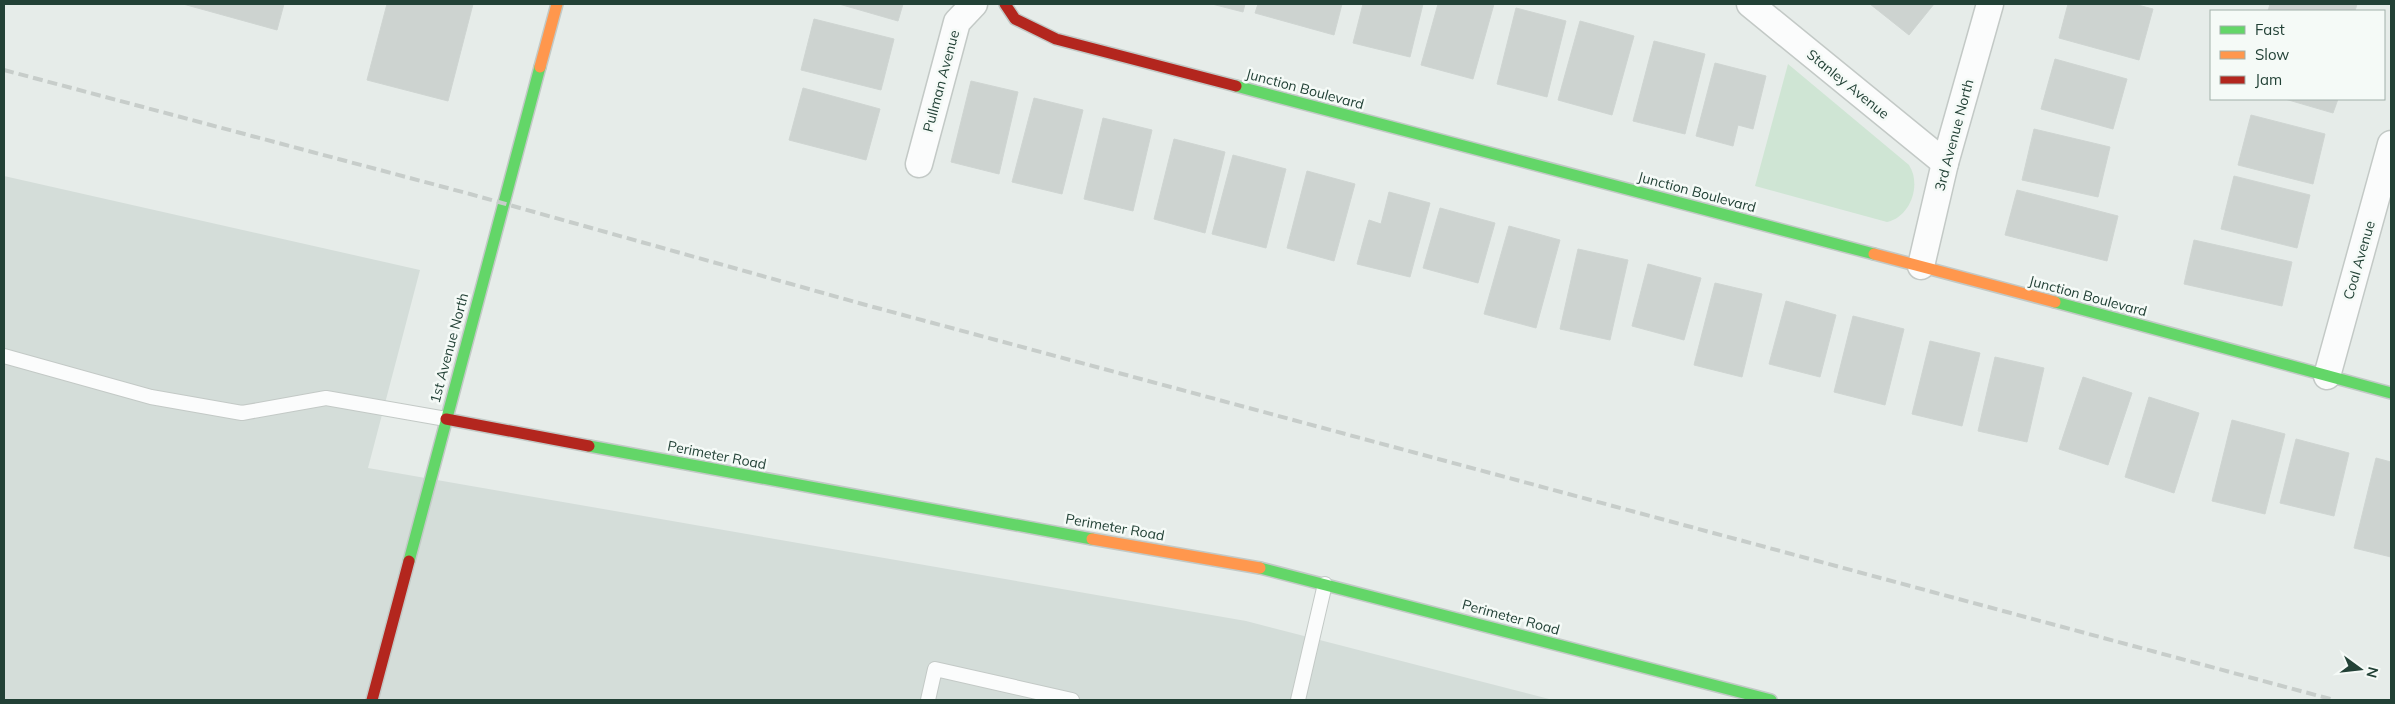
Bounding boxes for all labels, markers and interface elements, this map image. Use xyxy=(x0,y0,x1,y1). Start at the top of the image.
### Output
legend xyxy=(2210,10,2385,100)
text: Fast xyxy=(2255,20,2285,39)
street label: Pullman Avenue xyxy=(919,28,963,134)
street label: Stanley Avenue xyxy=(1803,45,1893,123)
text: Slow xyxy=(2255,45,2289,64)
street label: Junction Boulevard xyxy=(1244,65,1366,113)
text: Jam xyxy=(2255,70,2282,89)
street label: 3rd Avenue North xyxy=(1930,77,1978,193)
street label: Junction Boulevard xyxy=(1636,168,1758,216)
street label: Coal Avenue xyxy=(2339,218,2379,302)
street label: Junction Boulevard xyxy=(2027,272,2149,320)
street label: 1st Avenue North xyxy=(426,291,472,405)
street label: Perimeter Road xyxy=(666,437,768,473)
street label: Perimeter Road xyxy=(1064,509,1166,545)
street label: Perimeter Road xyxy=(1460,595,1562,639)
north arrow xyxy=(2335,644,2385,694)
text: N xyxy=(2362,665,2383,680)

